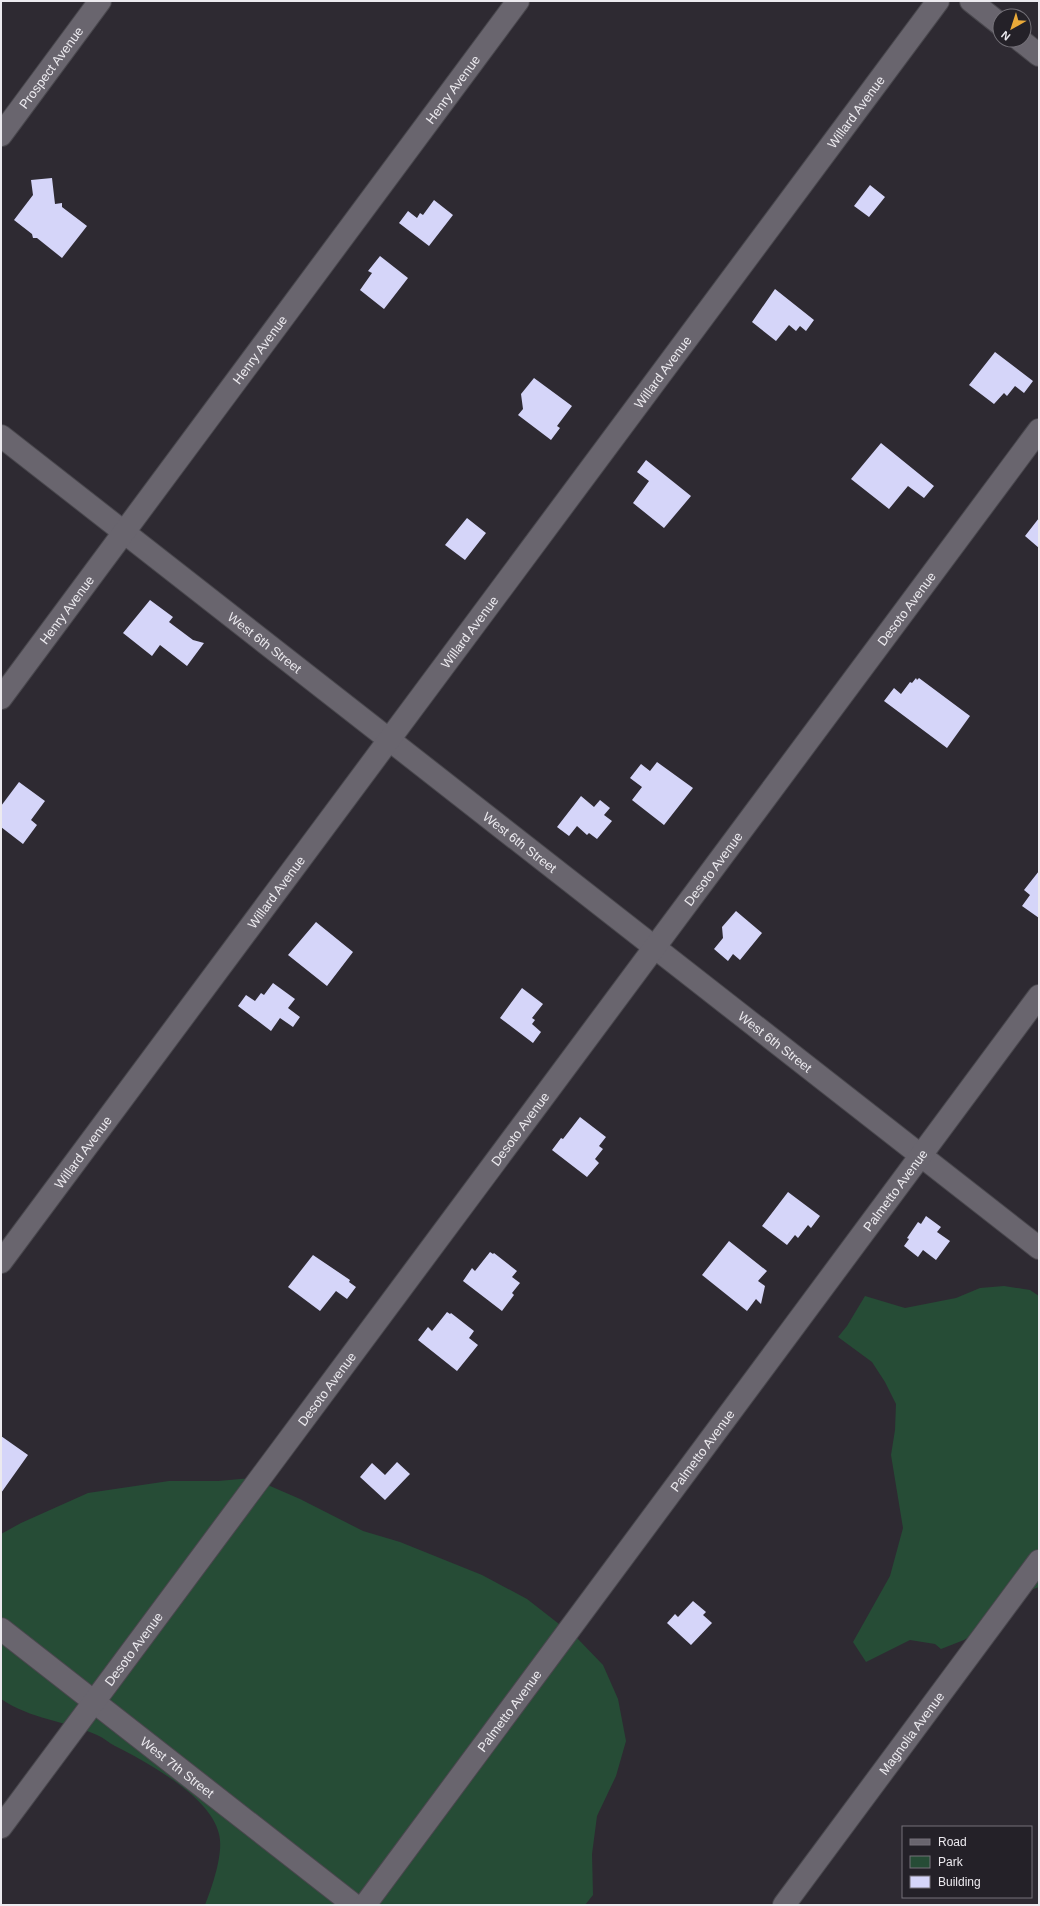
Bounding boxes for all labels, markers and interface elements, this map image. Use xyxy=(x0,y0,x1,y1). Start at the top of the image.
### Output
north arrow xyxy=(992,8,1032,48)
street label: Prospect Avenue xyxy=(16,24,87,112)
text: N xyxy=(999,29,1013,43)
street label: Henry Avenue xyxy=(423,52,483,127)
street label: Willard Avenue xyxy=(824,73,888,151)
street label: Henry Avenue xyxy=(230,313,290,387)
street label: Willard Avenue xyxy=(631,333,695,411)
street label: Desoto Avenue xyxy=(874,569,939,649)
street label: Henry Avenue xyxy=(37,573,97,647)
street label: Willard Avenue xyxy=(438,593,501,671)
street label: West 6th Street xyxy=(225,609,305,677)
street label: West 6th Street xyxy=(480,809,560,876)
street label: Desoto Avenue xyxy=(681,829,746,909)
street label: Willard Avenue xyxy=(245,853,308,931)
street label: West 6th Street xyxy=(735,1009,815,1076)
street label: Desoto Avenue xyxy=(488,1089,553,1169)
street label: Willard Avenue xyxy=(51,1113,115,1192)
street label: Palmetto Avenue xyxy=(860,1146,931,1234)
street label: Desoto Avenue xyxy=(295,1349,359,1429)
street label: Palmetto Avenue xyxy=(667,1407,738,1495)
street label: Desoto Avenue xyxy=(102,1609,166,1689)
street label: Palmetto Avenue xyxy=(474,1667,545,1755)
street label: Magnolia Avenue xyxy=(876,1689,948,1778)
street label: West 7th Street xyxy=(137,1734,217,1801)
legend xyxy=(902,1826,1032,1898)
text: Road xyxy=(938,1835,967,1849)
text: Park xyxy=(938,1855,964,1869)
text: Building xyxy=(938,1875,981,1889)

